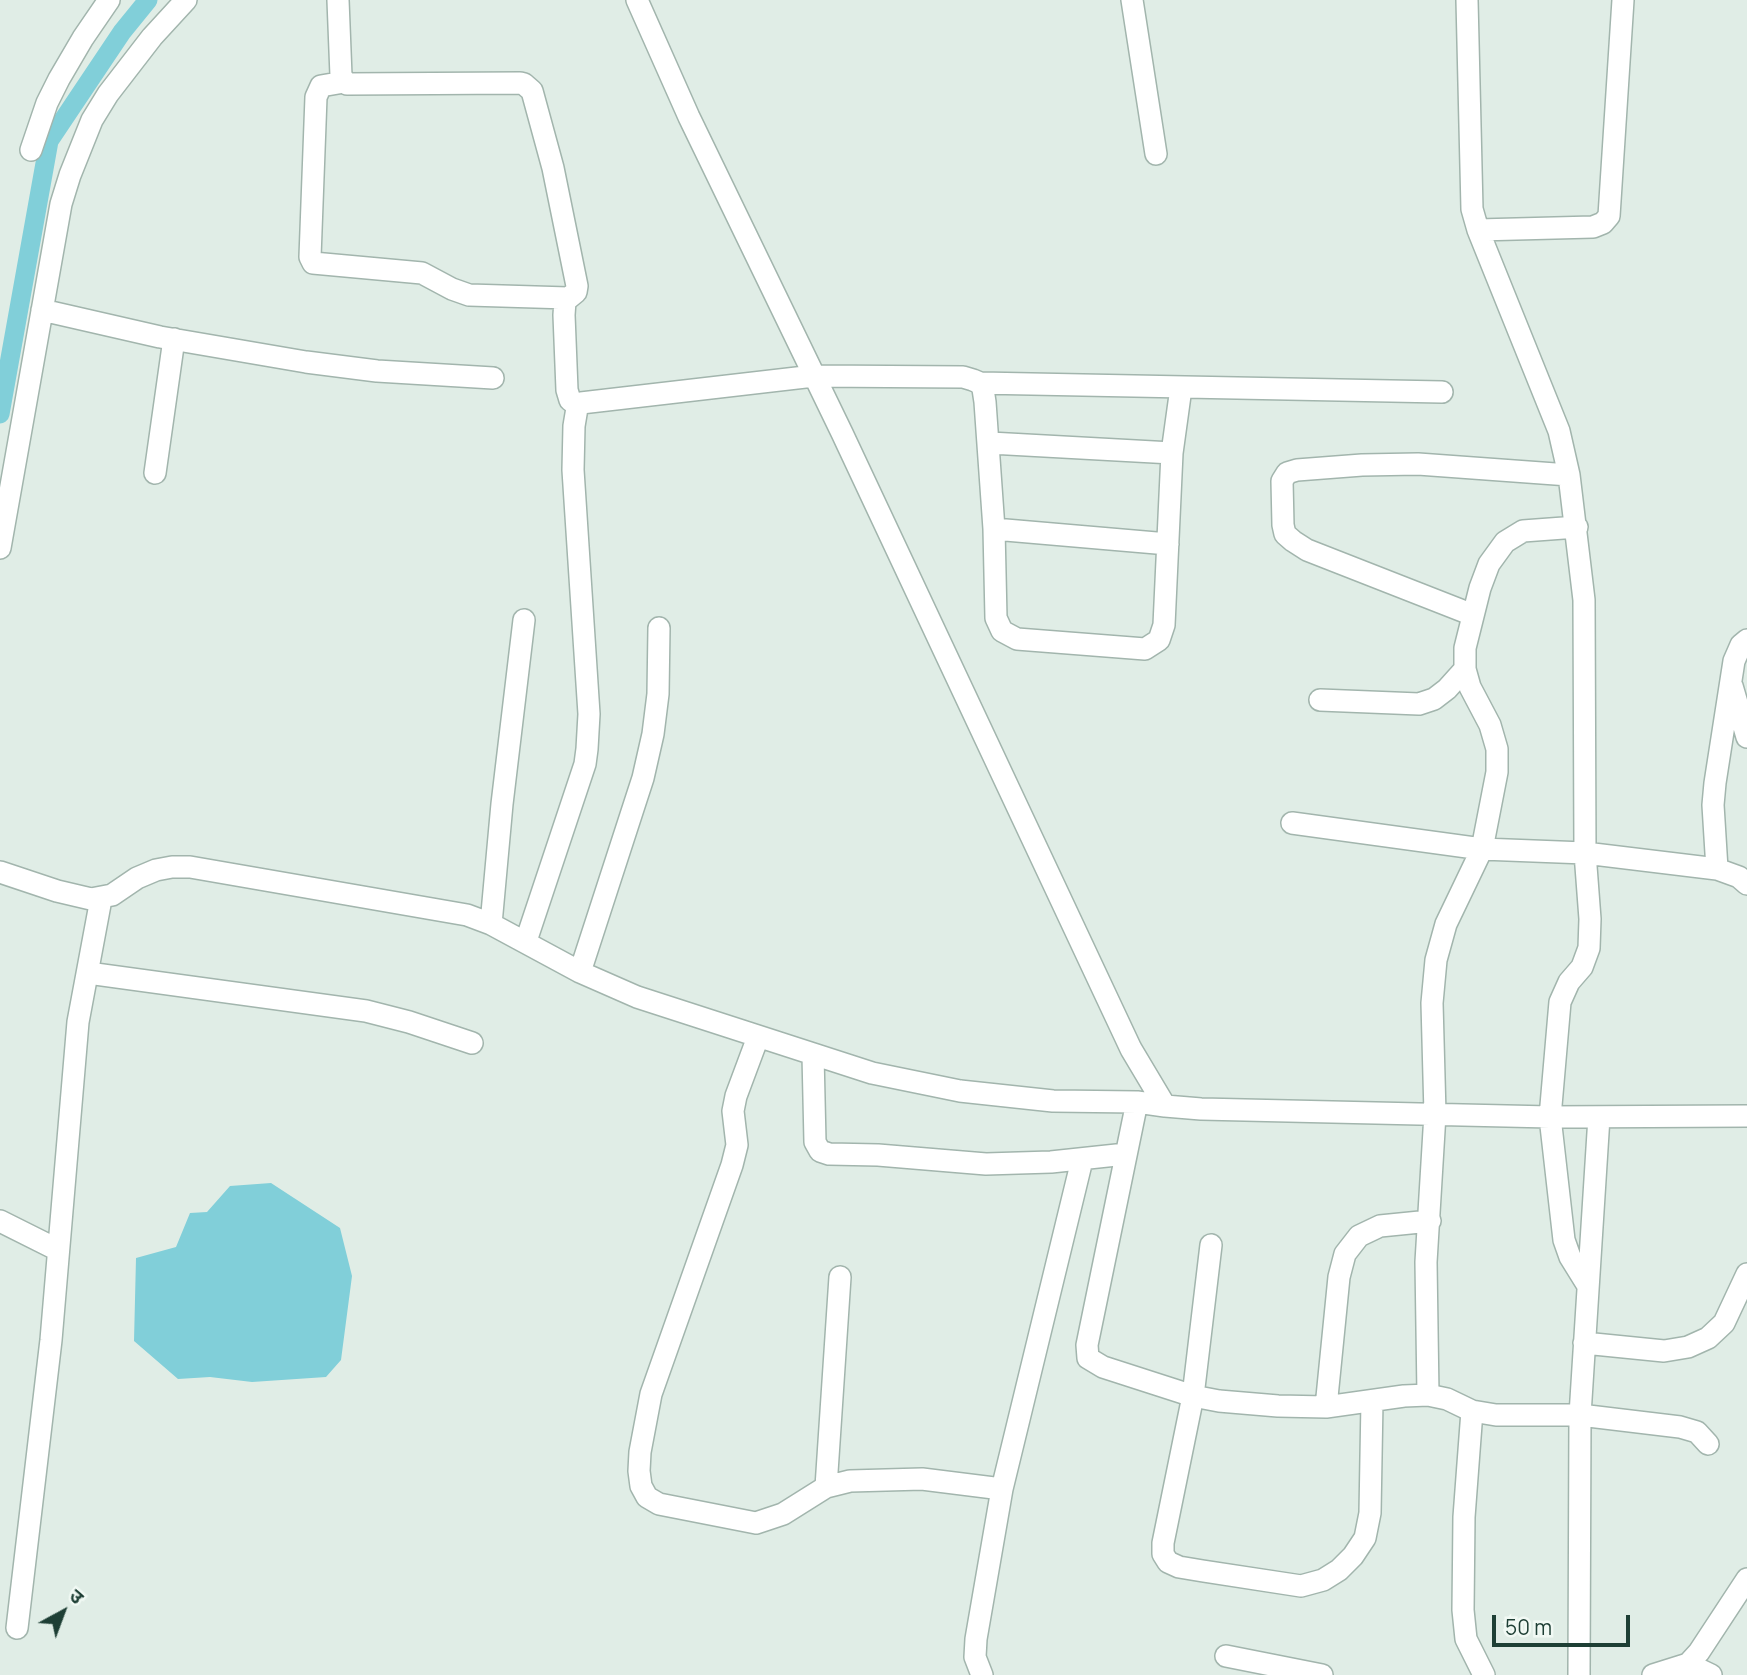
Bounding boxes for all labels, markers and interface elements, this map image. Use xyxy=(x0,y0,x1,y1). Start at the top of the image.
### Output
north arrow xyxy=(28,1577,98,1647)
text: उ xyxy=(64,1583,90,1610)
scale bar xyxy=(1495,1602,1633,1646)
text: 50 m xyxy=(1505,1613,1552,1641)

